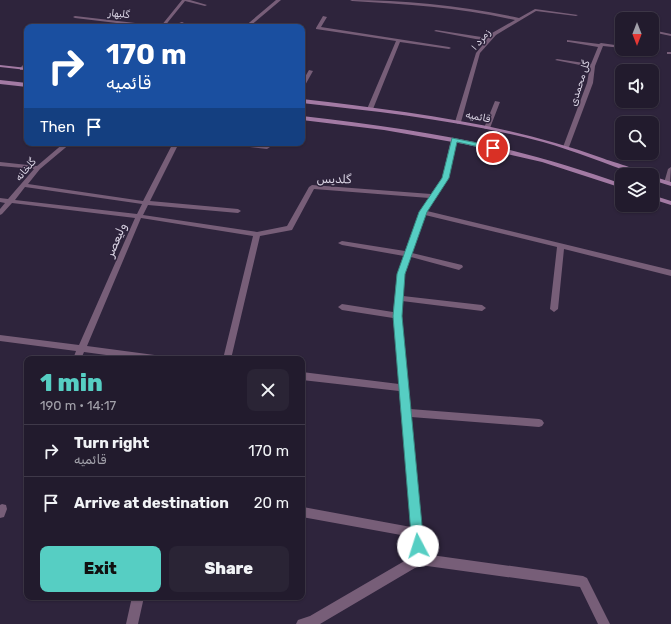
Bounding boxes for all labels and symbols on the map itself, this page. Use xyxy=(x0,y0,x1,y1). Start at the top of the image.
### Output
street label: گلبهار xyxy=(106,7,131,21)
north arrow xyxy=(615,12,659,56)
street label: زمرد ۱ xyxy=(468,27,493,53)
street label: گل محمدی xyxy=(567,58,593,108)
street label: قائمیه xyxy=(464,109,491,125)
pin xyxy=(476,131,510,165)
street label: گلخانه xyxy=(13,156,39,183)
street label: گلدیس xyxy=(316,172,352,186)
street label: ولیعصر xyxy=(102,221,130,261)
position arrow xyxy=(397,525,439,567)

